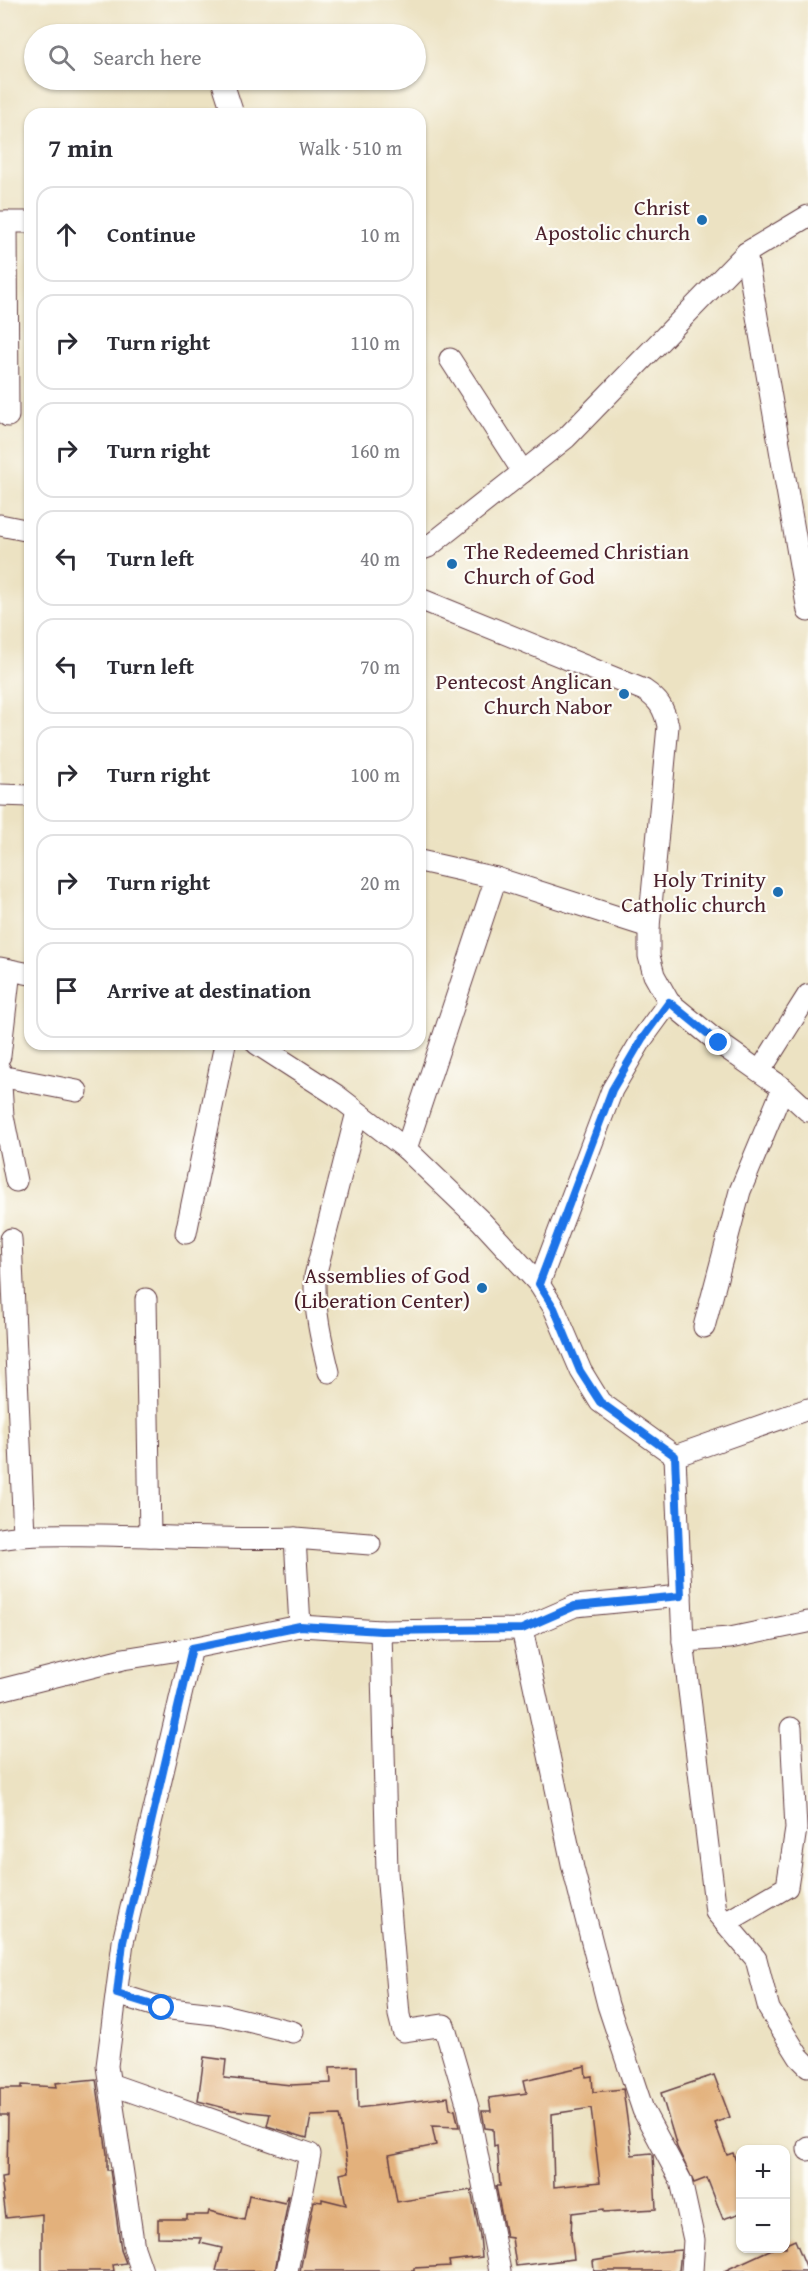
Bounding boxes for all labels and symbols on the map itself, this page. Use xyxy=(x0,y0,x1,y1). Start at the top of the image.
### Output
place label: Christ Apostolic church xyxy=(535,191,691,248)
marker: Christ Apostolic church xyxy=(695,213,709,227)
place label: The Redeemed Christian Church of God xyxy=(464,535,690,592)
marker: The Redeemed Christian Church of God xyxy=(445,557,459,571)
place label: Pentecost Anglican Church Nabor xyxy=(436,665,613,722)
marker: Pentecost Anglican Church Nabor xyxy=(617,687,631,701)
place label: Holy Trinity Catholic church xyxy=(621,863,767,920)
marker: Holy Trinity Catholic church xyxy=(771,885,785,899)
route end xyxy=(705,1029,731,1055)
place label: Assemblies of God (Liberation Center) xyxy=(294,1259,470,1316)
marker: Assemblies of God (Liberation Center) xyxy=(475,1281,489,1295)
route start xyxy=(148,1994,174,2020)

